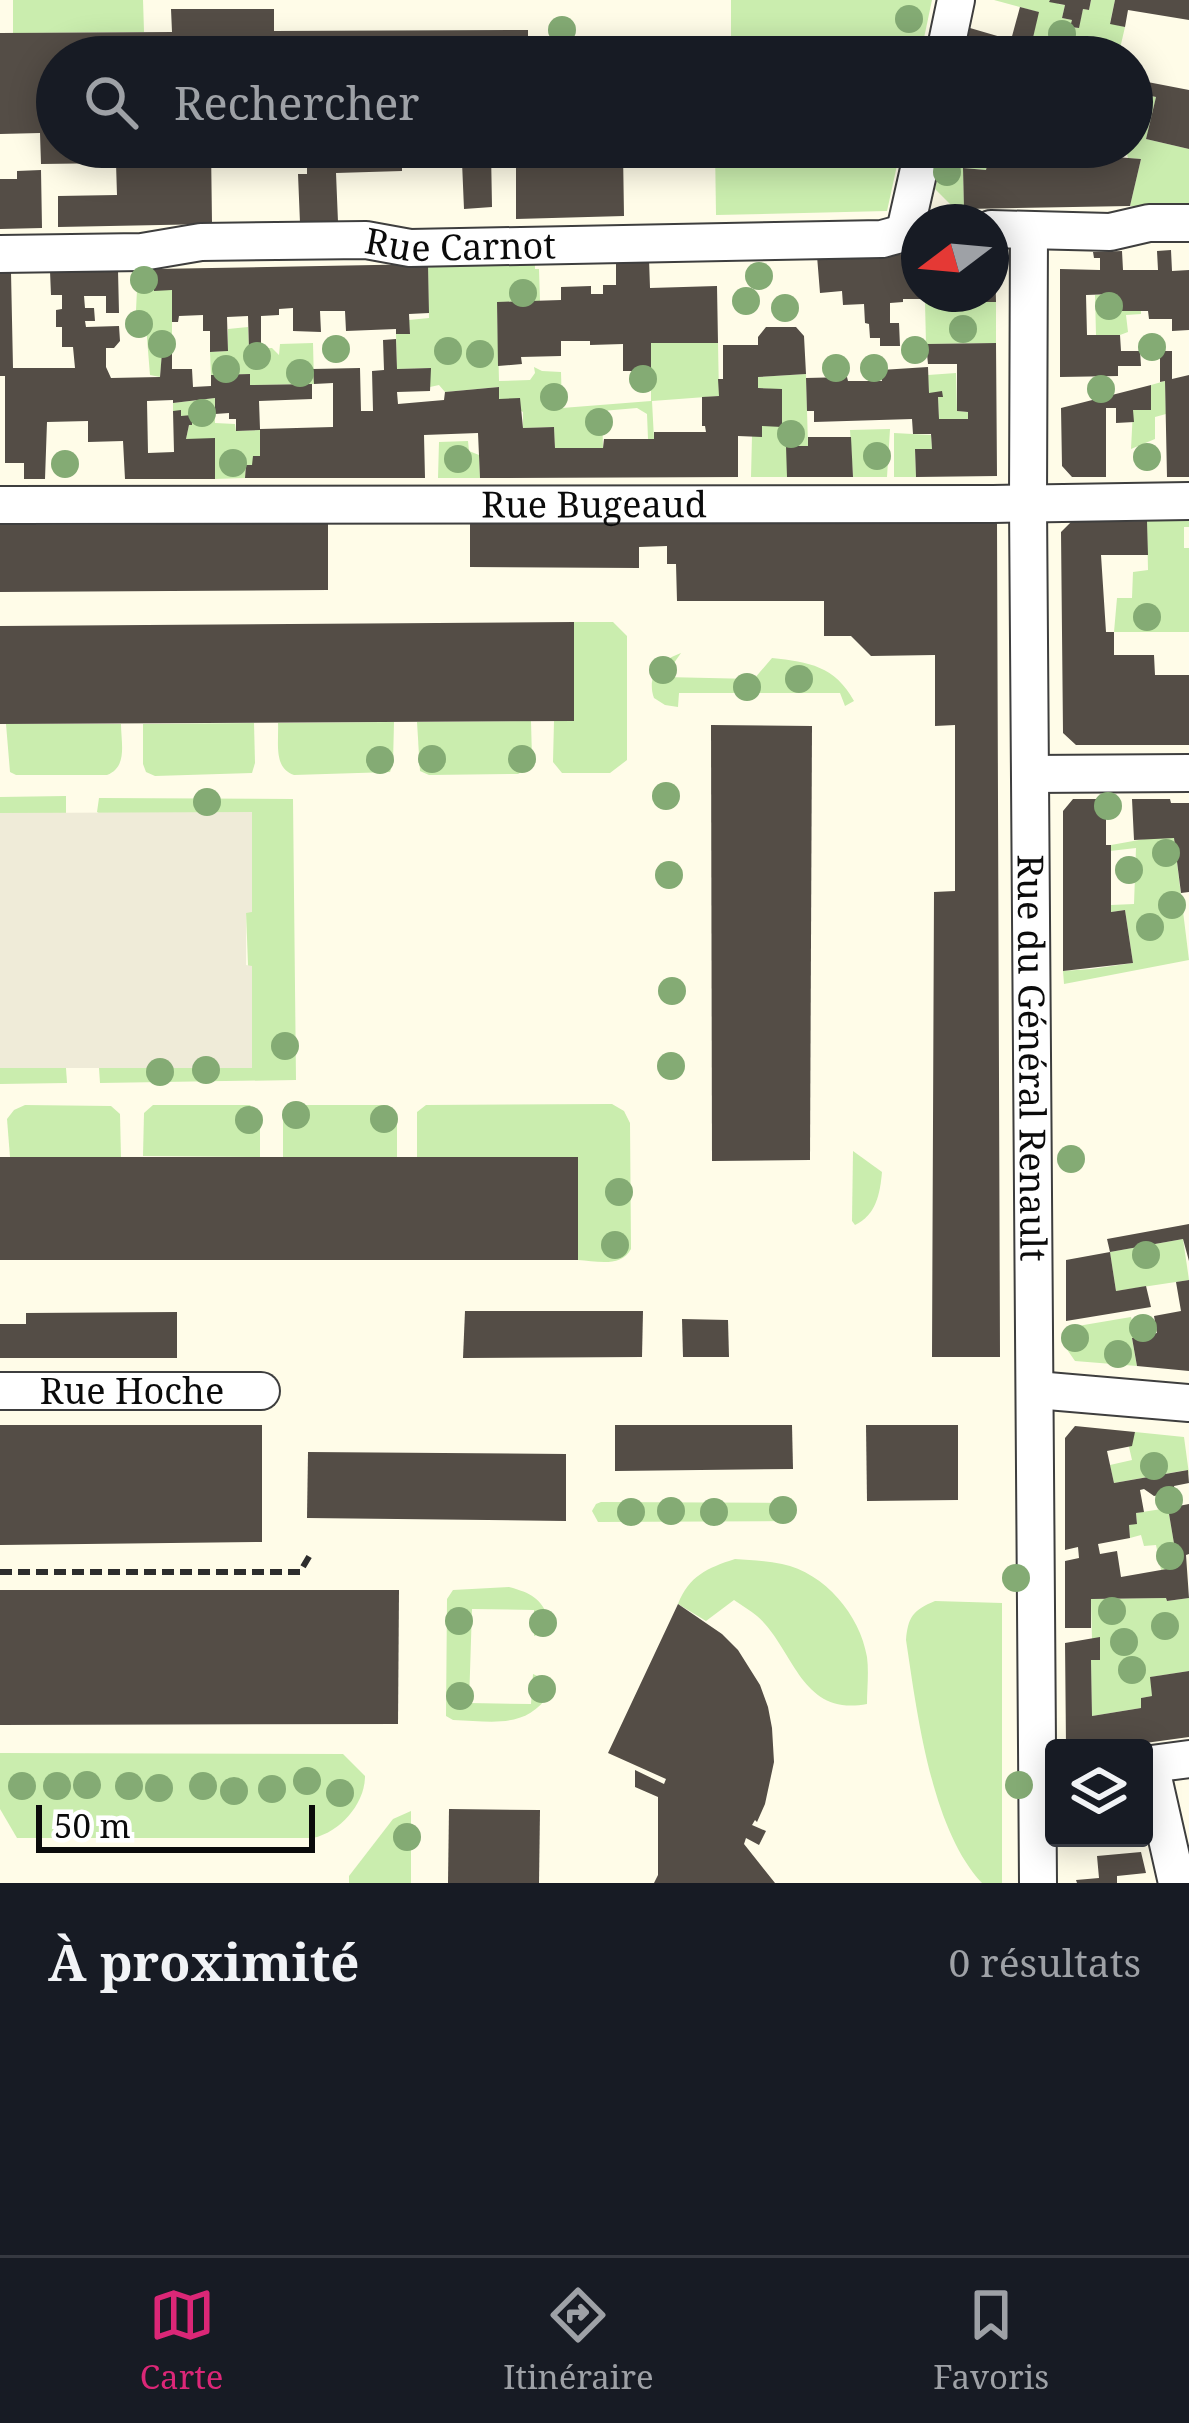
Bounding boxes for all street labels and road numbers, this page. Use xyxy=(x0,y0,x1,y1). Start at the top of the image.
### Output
street label: Rue Carnot xyxy=(361,215,556,272)
street label: Rue Bugeaud xyxy=(481,479,707,529)
street label: Rue du Général Renault xyxy=(1007,854,1058,1262)
street label: Rue Hoche xyxy=(40,1366,224,1415)

